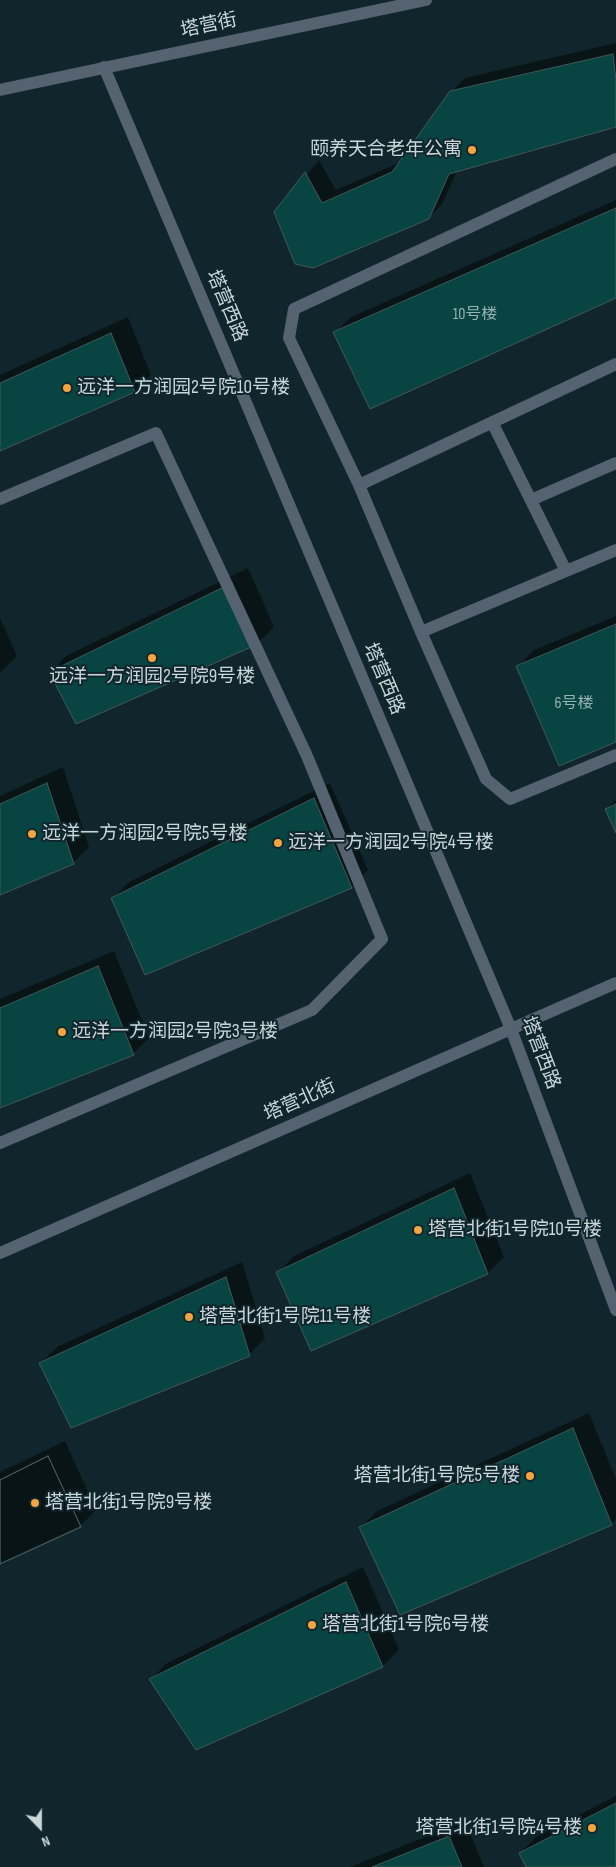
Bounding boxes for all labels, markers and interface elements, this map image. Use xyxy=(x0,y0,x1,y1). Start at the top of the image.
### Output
street label: 塔营街 xyxy=(179,9,239,43)
place label: 颐养天合老年公寓 xyxy=(310,139,462,161)
marker: 颐养天合老年公寓 xyxy=(466,144,478,156)
street label: 塔营西路 xyxy=(201,267,251,345)
house number: 10号楼 xyxy=(453,305,497,325)
place label: 远洋一方润园2号院10号楼 xyxy=(77,377,290,399)
marker: 远洋一方润园2号院10号楼 xyxy=(61,382,73,394)
street label: 塔营西路 xyxy=(358,640,408,718)
marker: 远洋一方润园2号院9号楼 xyxy=(146,652,158,664)
place label: 远洋一方润园2号院9号楼 xyxy=(49,666,255,688)
house number: 6号楼 xyxy=(554,694,594,714)
place label: 远洋一方润园2号院5号楼 xyxy=(42,823,247,845)
marker: 远洋一方润园2号院5号楼 xyxy=(26,828,38,840)
place label: 远洋一方润园2号院4号楼 xyxy=(288,832,494,854)
marker: 远洋一方润园2号院4号楼 xyxy=(272,837,284,849)
street label: 塔营西路 xyxy=(516,1013,564,1093)
place label: 远洋一方润园2号院3号楼 xyxy=(72,1021,278,1043)
marker: 远洋一方润园2号院3号楼 xyxy=(56,1026,68,1038)
street label: 塔营北街 xyxy=(261,1075,339,1127)
place label: 塔营北街1号院10号楼 xyxy=(428,1219,602,1241)
marker: 塔营北街1号院10号楼 xyxy=(412,1224,424,1236)
place label: 塔营北街1号院11号楼 xyxy=(199,1306,371,1328)
marker: 塔营北街1号院11号楼 xyxy=(183,1311,195,1323)
place label: 塔营北街1号院5号楼 xyxy=(354,1465,520,1487)
marker: 塔营北街1号院5号楼 xyxy=(524,1470,536,1482)
place label: 塔营北街1号院9号楼 xyxy=(45,1492,212,1514)
marker: 塔营北街1号院9号楼 xyxy=(29,1497,41,1509)
place label: 塔营北街1号院6号楼 xyxy=(322,1614,489,1636)
marker: 塔营北街1号院6号楼 xyxy=(306,1619,318,1631)
north arrow xyxy=(15,1802,65,1852)
place label: 塔营北街1号院4号楼 xyxy=(415,1817,582,1839)
marker: 塔营北街1号院4号楼 xyxy=(586,1822,598,1834)
text: N xyxy=(39,1832,52,1851)

